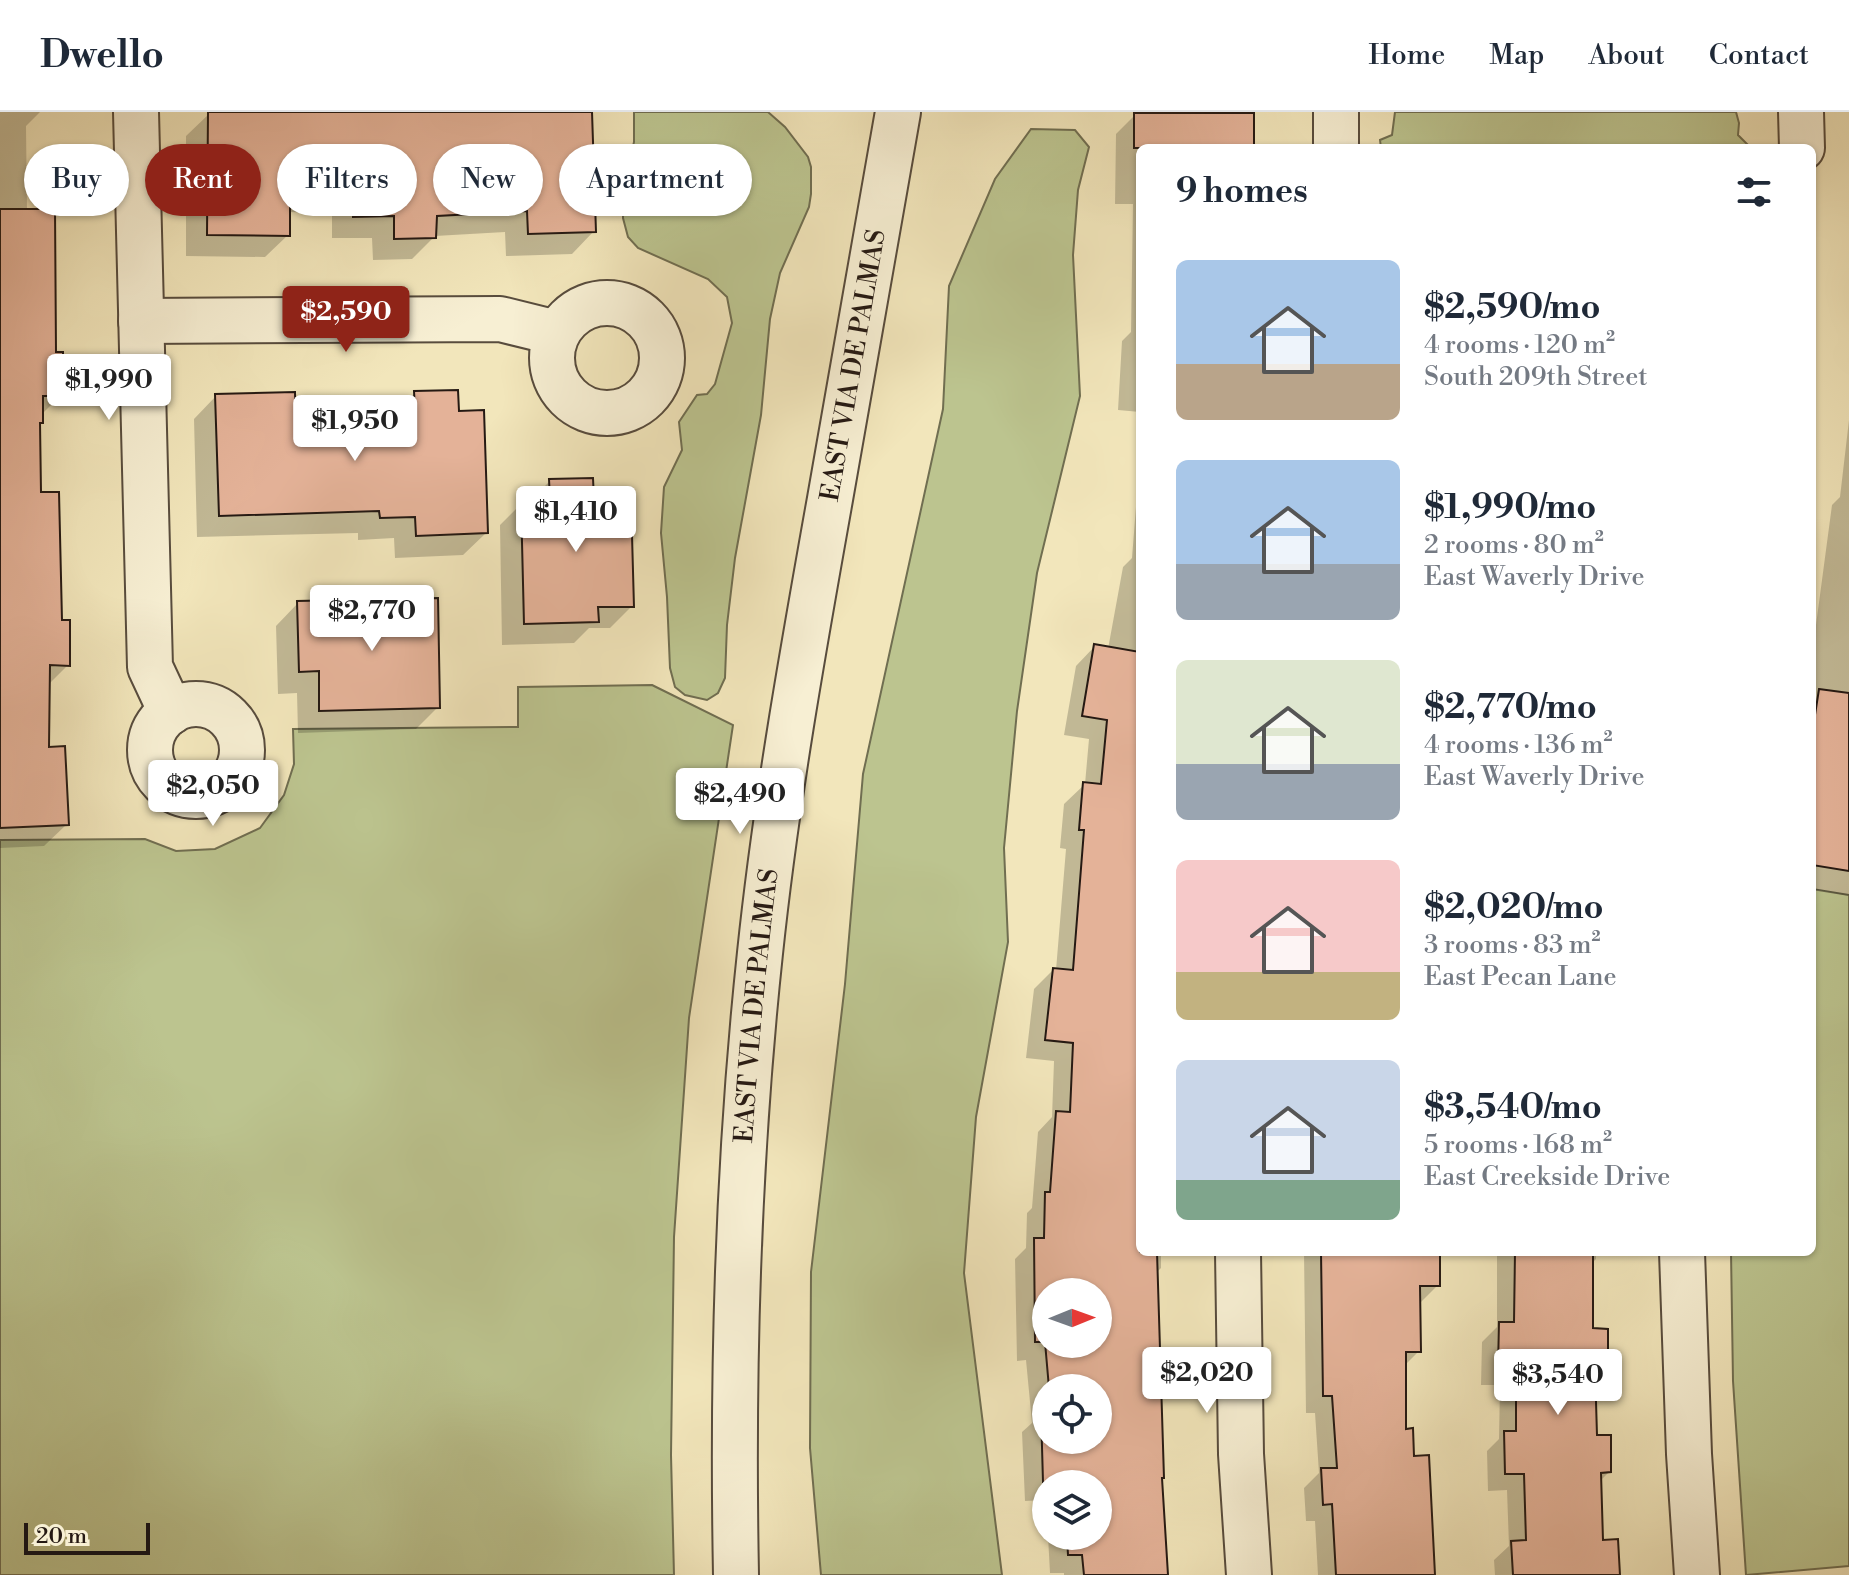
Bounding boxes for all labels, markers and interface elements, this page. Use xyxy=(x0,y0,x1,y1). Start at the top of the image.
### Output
text: Dwello xyxy=(40,32,164,79)
text: Home xyxy=(1369,38,1445,73)
text: Map xyxy=(1489,38,1544,73)
text: About xyxy=(1588,38,1665,73)
text: Contact xyxy=(1709,38,1809,73)
chip: Buy xyxy=(24,144,129,216)
chip: Rent xyxy=(145,144,261,216)
chip: Filters xyxy=(277,144,417,216)
chip: New xyxy=(433,144,543,216)
chip: Apartment xyxy=(559,144,752,216)
icon: filters xyxy=(1732,170,1776,214)
text: 9 homes xyxy=(1176,171,1308,213)
street label: EAST VIA DE PALMAS xyxy=(814,227,893,504)
pin: $2,590 xyxy=(281,286,411,354)
text: $2,590/mo xyxy=(1424,287,1601,329)
icon: home xyxy=(1240,292,1336,388)
text: $2,590 xyxy=(300,296,392,328)
text: 4 rooms · 120 m² xyxy=(1424,329,1615,361)
pin: $1,990 xyxy=(44,354,174,422)
text: South 209th Street xyxy=(1424,361,1648,393)
text: $1,990 xyxy=(65,364,153,396)
pin: $1,950 xyxy=(290,395,420,463)
text: $1,950 xyxy=(311,405,399,437)
pin: $1,410 xyxy=(511,486,641,554)
text: $1,990/mo xyxy=(1424,487,1596,529)
icon: home xyxy=(1240,492,1336,588)
text: $1,410 xyxy=(534,496,618,528)
text: 2 rooms · 80 m² xyxy=(1424,529,1604,561)
text: East Waverly Drive xyxy=(1424,561,1645,593)
pin: $2,770 xyxy=(307,585,437,653)
text: $2,770 xyxy=(328,595,416,627)
text: $2,770/mo xyxy=(1424,687,1597,729)
icon: home xyxy=(1240,692,1336,788)
text: 4 rooms · 136 m² xyxy=(1424,729,1613,761)
pin: $2,050 xyxy=(148,760,278,828)
text: East Waverly Drive xyxy=(1424,761,1645,793)
pin: $2,490 xyxy=(675,768,805,836)
text: $2,050 xyxy=(166,770,260,802)
text: $2,490 xyxy=(694,778,786,810)
street label: EAST VIA DE PALMAS xyxy=(728,867,786,1144)
text: $2,020/mo xyxy=(1424,887,1604,929)
icon: home xyxy=(1240,892,1336,988)
text: 3 rooms · 83 m² xyxy=(1424,929,1601,961)
text: East Pecan Lane xyxy=(1424,961,1617,993)
text: $3,540/mo xyxy=(1424,1087,1602,1129)
icon: home xyxy=(1240,1092,1336,1188)
text: 5 rooms · 168 m² xyxy=(1424,1129,1612,1161)
text: East Creekside Drive xyxy=(1424,1161,1670,1193)
north arrow xyxy=(1032,1278,1112,1358)
map controls xyxy=(1032,1278,1112,1550)
pin: $2,020 xyxy=(1142,1347,1272,1415)
pin: $3,540 xyxy=(1493,1349,1623,1417)
text: $2,020 xyxy=(1160,1357,1254,1389)
text: $3,540 xyxy=(1512,1359,1604,1391)
button: locate xyxy=(1032,1374,1112,1454)
button: layers xyxy=(1032,1470,1112,1550)
scale bar xyxy=(24,1519,150,1555)
text: 20 m xyxy=(36,1523,87,1550)

